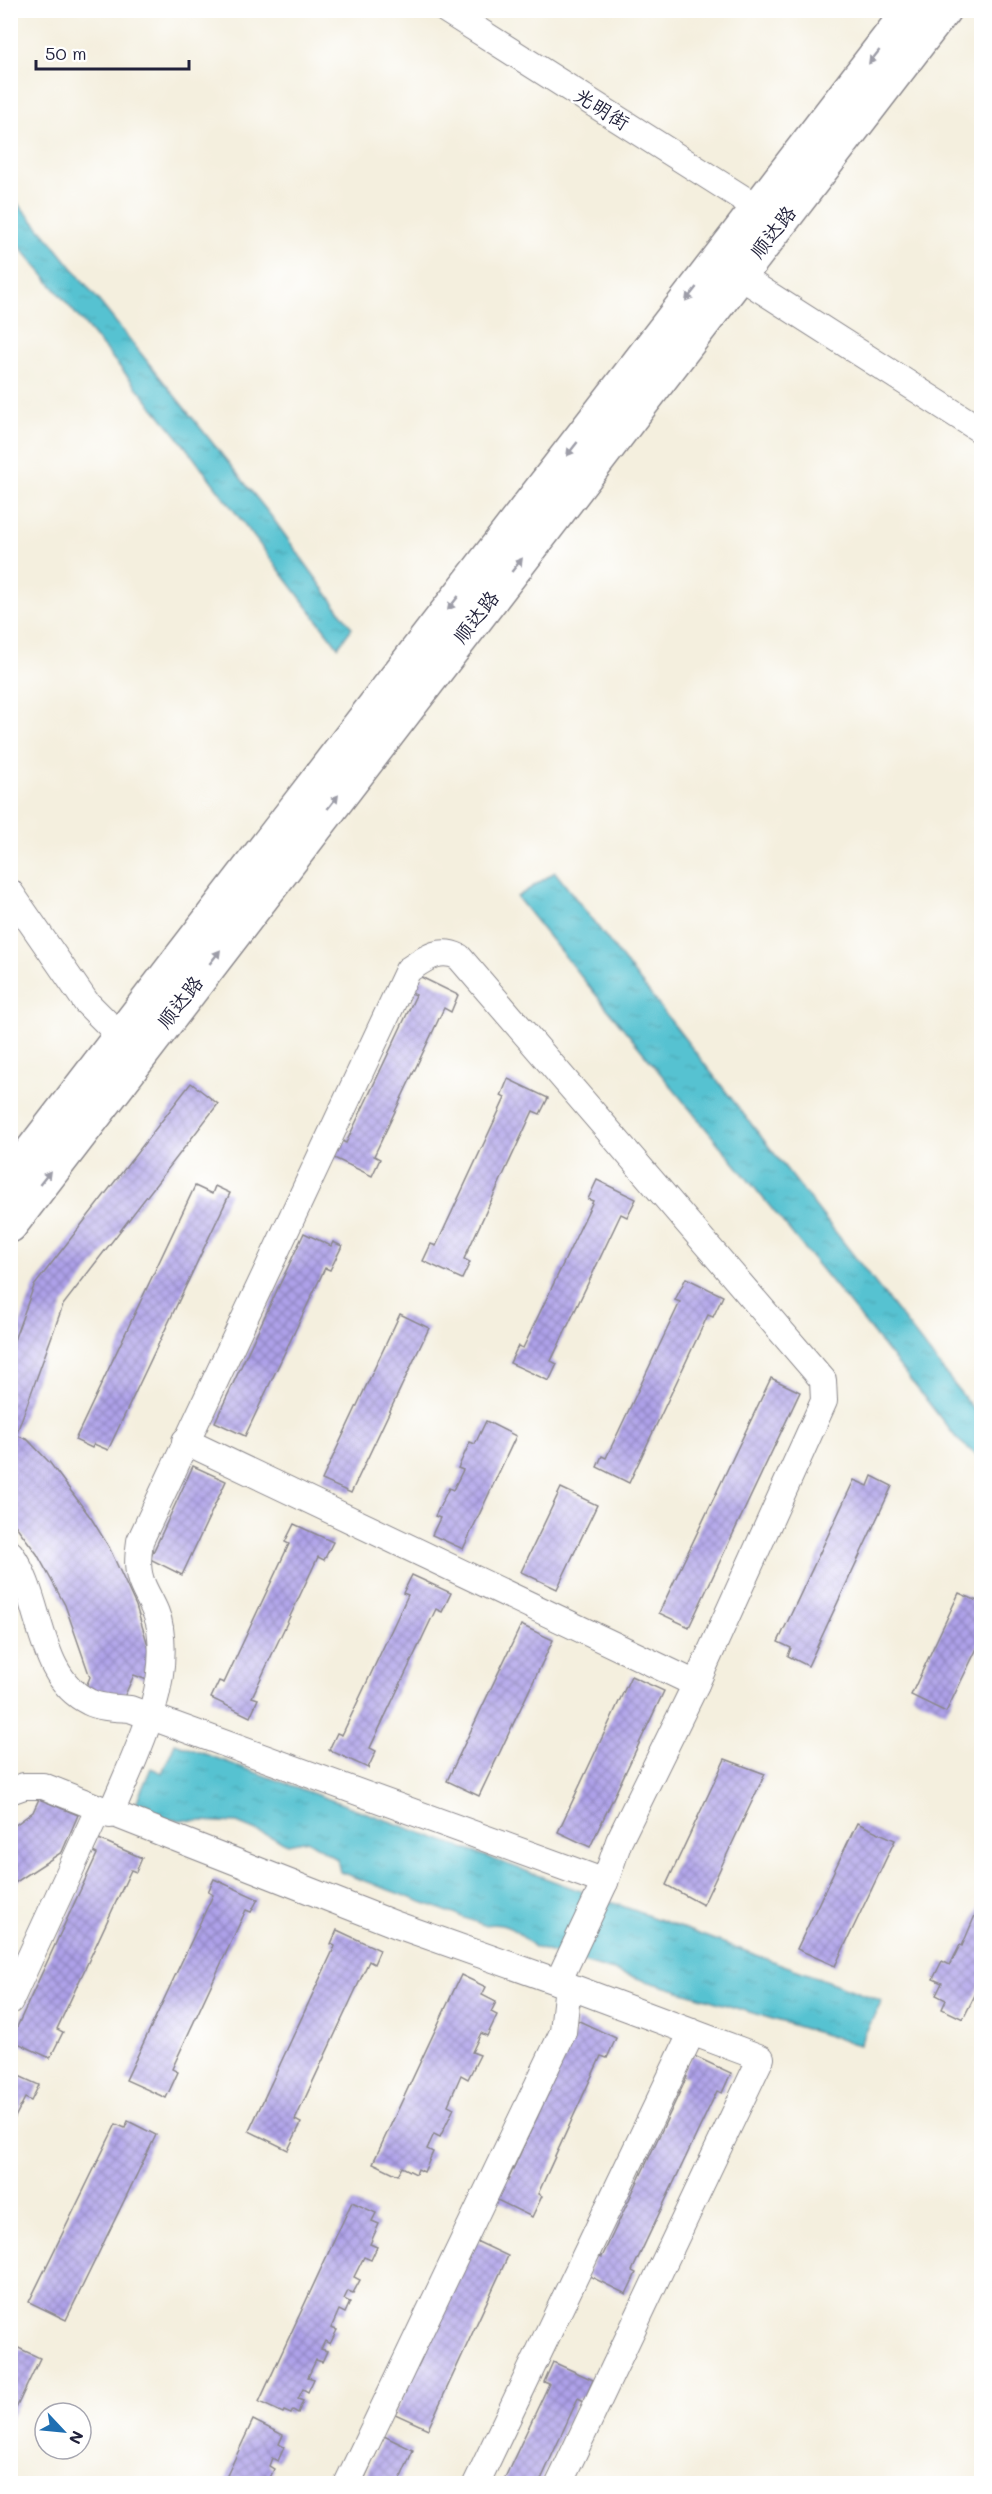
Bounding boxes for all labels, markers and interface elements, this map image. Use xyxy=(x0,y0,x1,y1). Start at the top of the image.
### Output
scale bar xyxy=(36,33,189,71)
text: 50 m xyxy=(45,41,87,65)
one-way arrow xyxy=(868,49,881,65)
street label: 光明街 xyxy=(570,81,635,135)
street label: 顺达路 xyxy=(743,199,802,263)
one-way arrow xyxy=(686,287,698,302)
one-way arrow xyxy=(566,441,579,457)
one-way arrow xyxy=(510,557,522,572)
street label: 顺达路 xyxy=(446,584,505,648)
one-way arrow xyxy=(448,596,460,611)
one-way arrow xyxy=(327,795,339,810)
one-way arrow xyxy=(208,949,221,965)
street label: 顺达路 xyxy=(150,969,209,1033)
one-way arrow xyxy=(38,1170,51,1186)
north arrow xyxy=(33,2401,93,2461)
text: N xyxy=(65,2428,89,2448)

